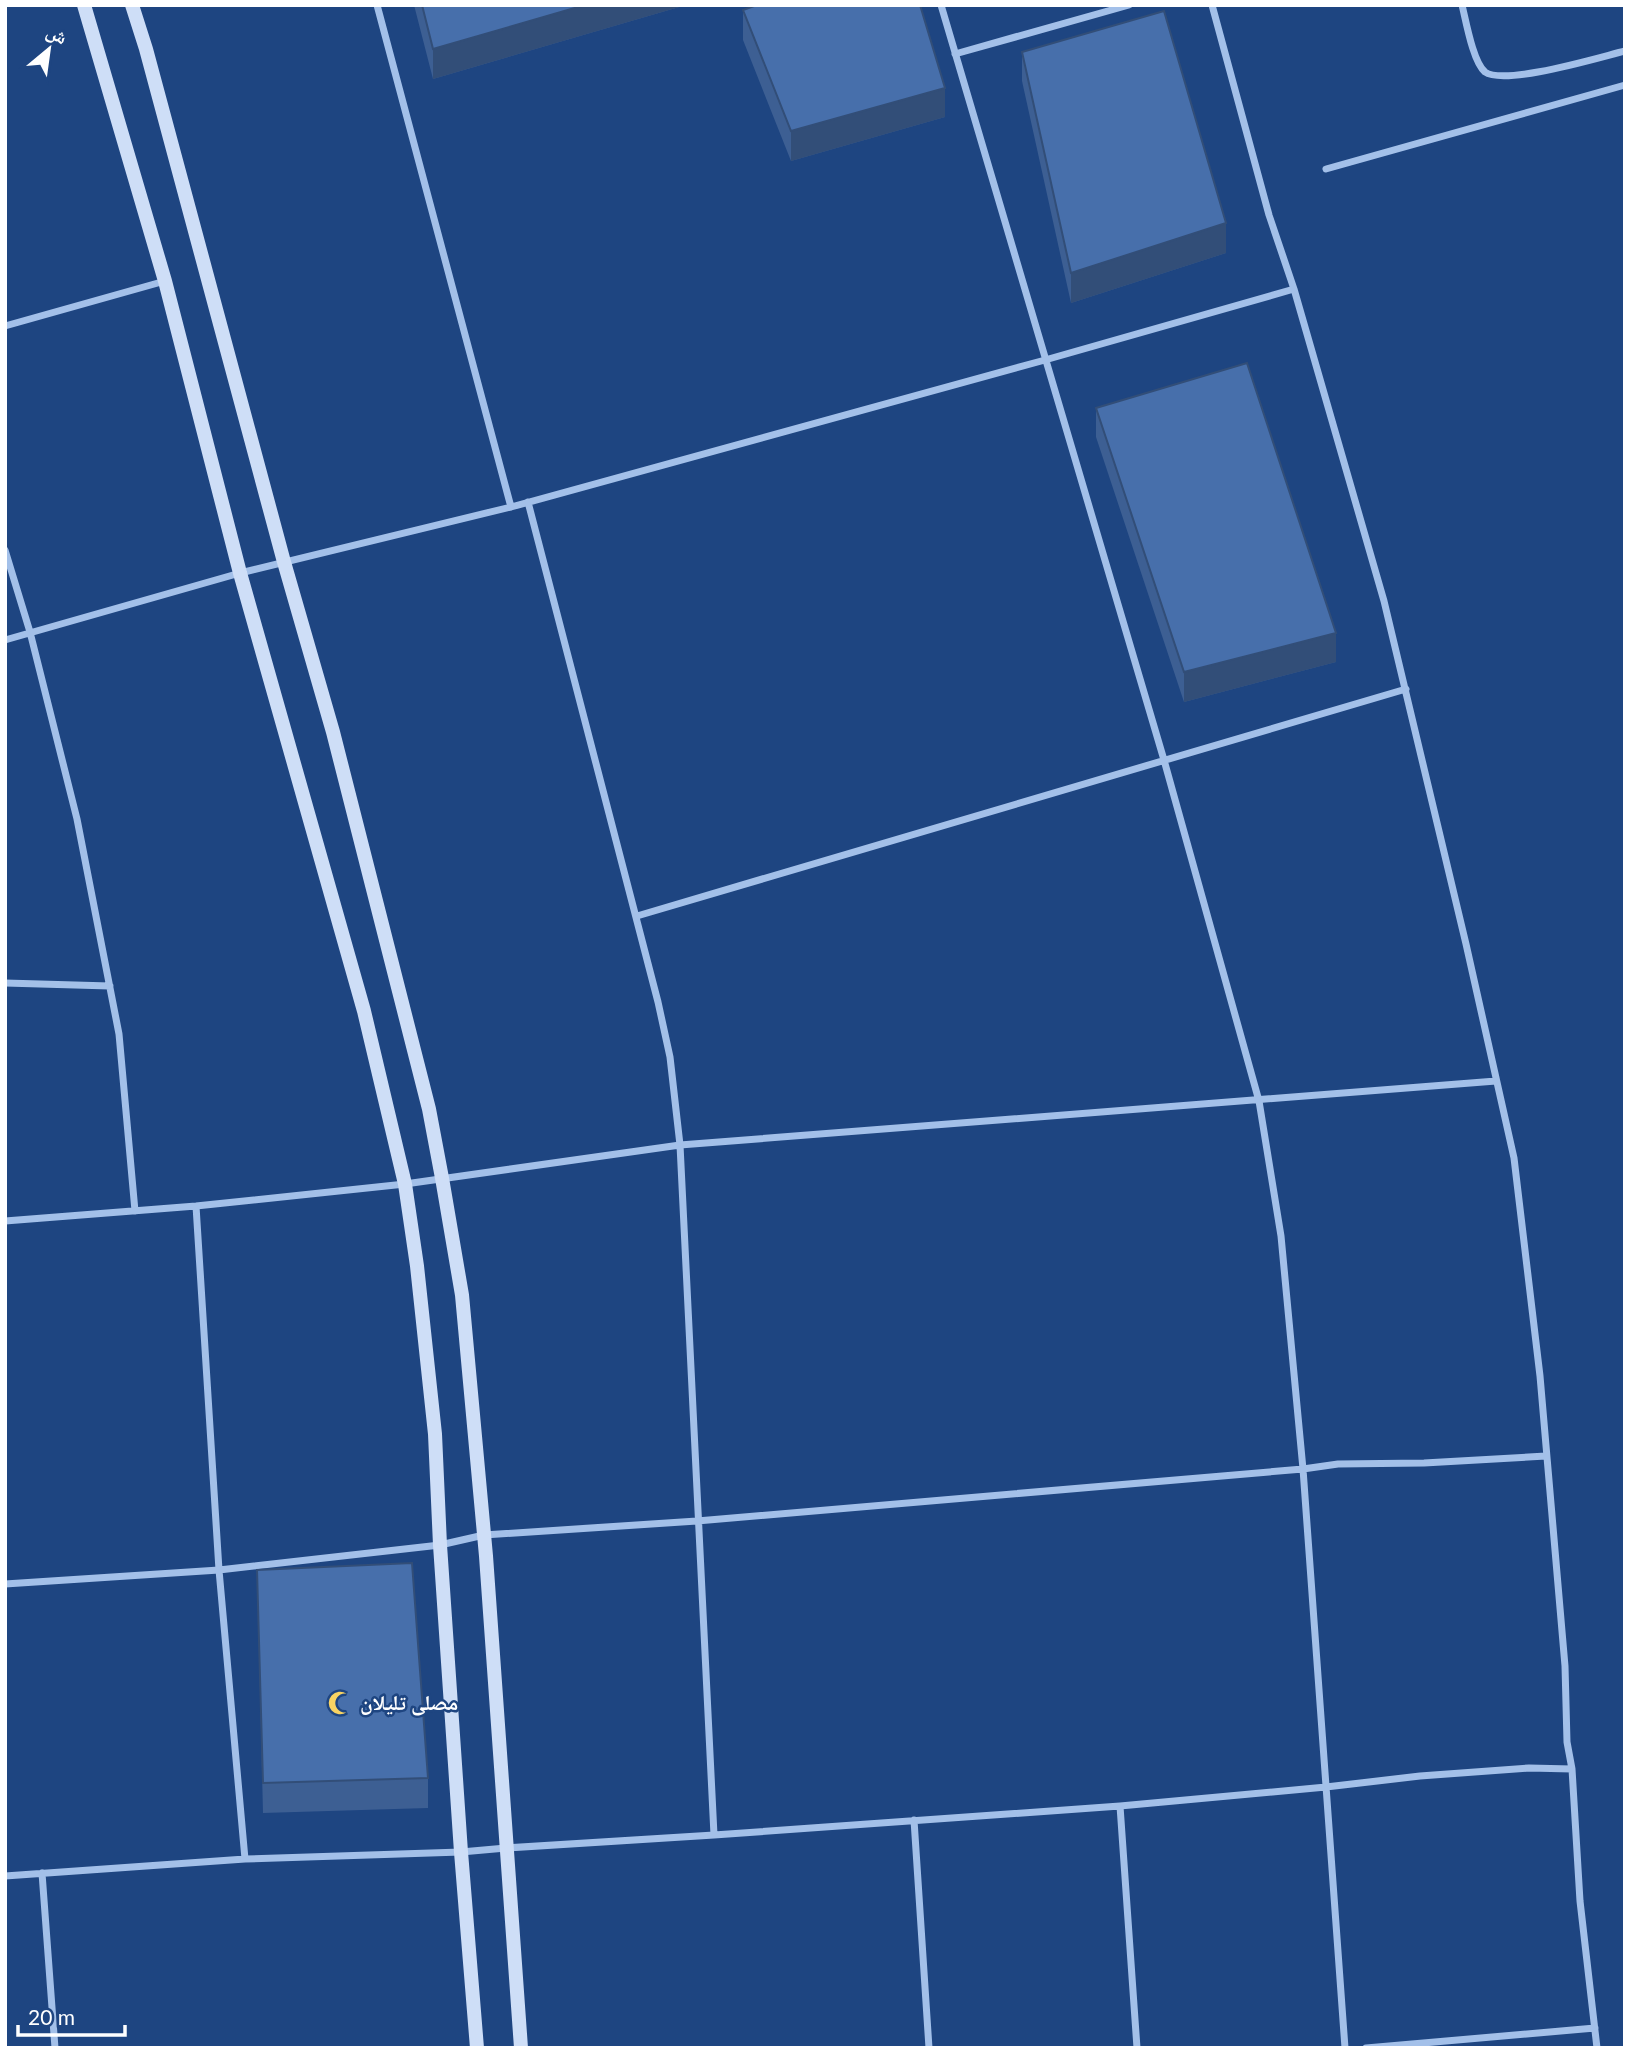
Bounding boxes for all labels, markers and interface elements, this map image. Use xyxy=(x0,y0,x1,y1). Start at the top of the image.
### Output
north arrow xyxy=(14,14,84,84)
text: ش xyxy=(43,19,72,50)
mosque icon: مصلى تليلان xyxy=(326,1689,354,1717)
place label: مصلى تليلان xyxy=(360,1689,458,1716)
scale bar xyxy=(18,1994,124,2038)
text: 20 m xyxy=(28,2004,75,2029)

